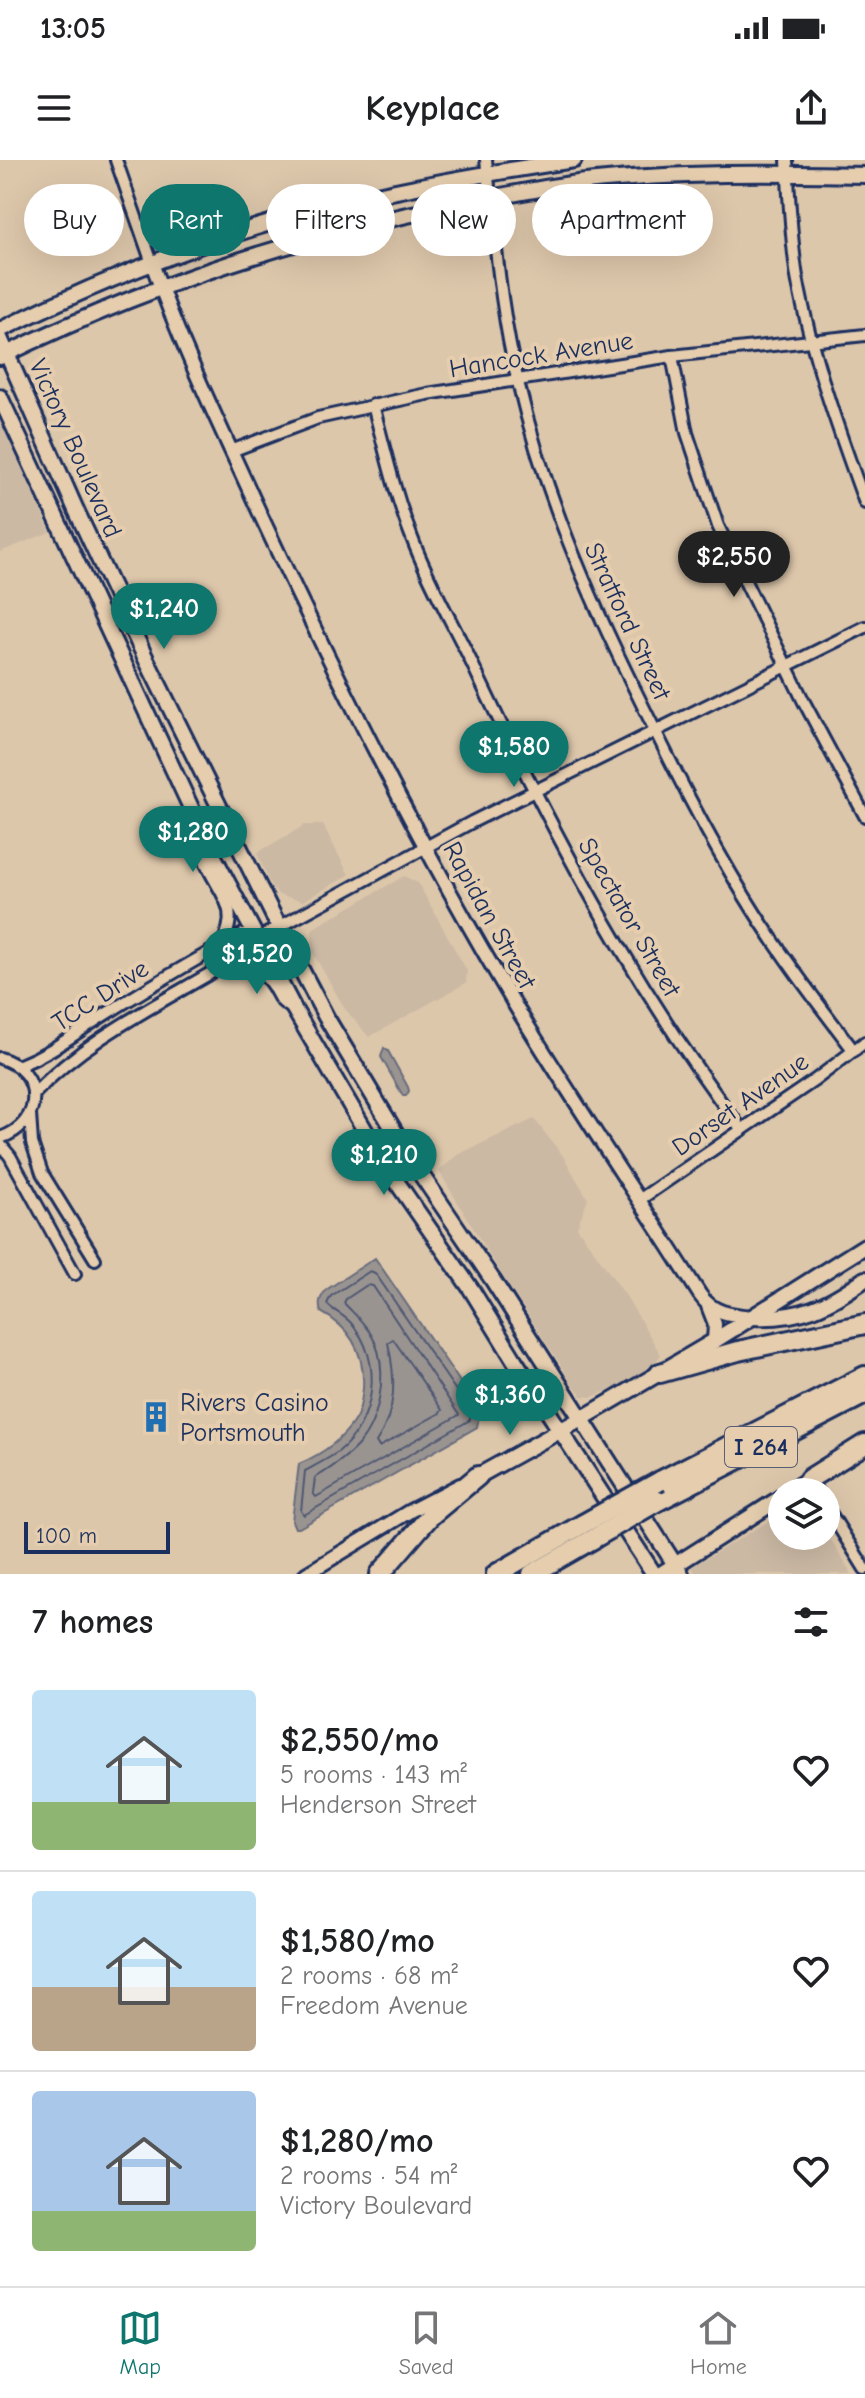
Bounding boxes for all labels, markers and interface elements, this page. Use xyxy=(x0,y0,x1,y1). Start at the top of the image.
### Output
text: 13:05 xyxy=(40,11,106,46)
icon: menu xyxy=(32,86,76,130)
icon: share xyxy=(789,86,833,130)
text: Keyplace xyxy=(365,88,500,129)
chip: Buy xyxy=(24,184,124,256)
chip: Rent xyxy=(140,184,250,256)
chip: Filters xyxy=(266,184,395,256)
chip: New xyxy=(411,184,516,256)
chip: Apartment xyxy=(532,184,713,256)
street label: Hancock Avenue xyxy=(447,326,635,384)
street label: Victory Boulevard xyxy=(22,354,128,542)
pin: $2,550 xyxy=(669,531,799,599)
street label: Stratford Street xyxy=(578,538,677,706)
text: $2,550 xyxy=(696,542,772,572)
pin: $1,240 xyxy=(99,583,229,651)
text: $1,240 xyxy=(129,594,199,624)
pin: $1,580 xyxy=(449,721,579,789)
text: $1,580 xyxy=(478,732,550,762)
pin: $1,280 xyxy=(128,806,258,874)
text: $1,280 xyxy=(157,817,229,847)
street label: Spectator Street xyxy=(572,833,687,1004)
street label: Rapidan Street xyxy=(436,837,543,996)
pin: $1,520 xyxy=(192,928,322,996)
text: $1,520 xyxy=(221,939,293,969)
street label: TCC Drive xyxy=(47,954,154,1038)
street label: Dorset Avenue xyxy=(667,1047,814,1163)
pin: $1,210 xyxy=(319,1129,449,1197)
text: $1,210 xyxy=(350,1140,418,1170)
pin: $1,360 xyxy=(445,1369,575,1437)
text: $1,360 xyxy=(474,1380,546,1410)
place label: Rivers Casino Portsmouth xyxy=(180,1388,329,1448)
building icon: Rivers Casino Portsmouth xyxy=(139,1400,173,1434)
road number: I 264 xyxy=(725,1427,797,1467)
map controls xyxy=(768,1478,840,1550)
button: layers xyxy=(768,1478,840,1550)
scale bar xyxy=(24,1518,170,1554)
text: 100 m xyxy=(36,1523,97,1549)
icon: filters xyxy=(789,1600,833,1644)
text: 7 homes xyxy=(32,1602,153,1642)
text: $2,550/mo xyxy=(280,1720,439,1760)
icon: home xyxy=(96,1722,192,1818)
icon: heart xyxy=(789,1748,833,1792)
text: 5 rooms · 143 m² xyxy=(280,1760,467,1790)
text: Henderson Street xyxy=(280,1790,476,1820)
text: $1,580/mo xyxy=(280,1921,435,1961)
icon: home xyxy=(96,1923,192,2019)
icon: heart xyxy=(789,1949,833,1993)
text: 2 rooms · 68 m² xyxy=(280,1961,458,1991)
text: Freedom Avenue xyxy=(280,1991,468,2021)
text: $1,280/mo xyxy=(280,2121,434,2161)
icon: home xyxy=(96,2123,192,2219)
icon: heart xyxy=(789,2149,833,2193)
text: 2 rooms · 54 m² xyxy=(280,2161,457,2191)
text: Victory Boulevard xyxy=(280,2191,472,2221)
tab: Map xyxy=(118,2306,162,2380)
tab: Saved xyxy=(399,2306,454,2380)
tab: Home xyxy=(690,2306,747,2380)

